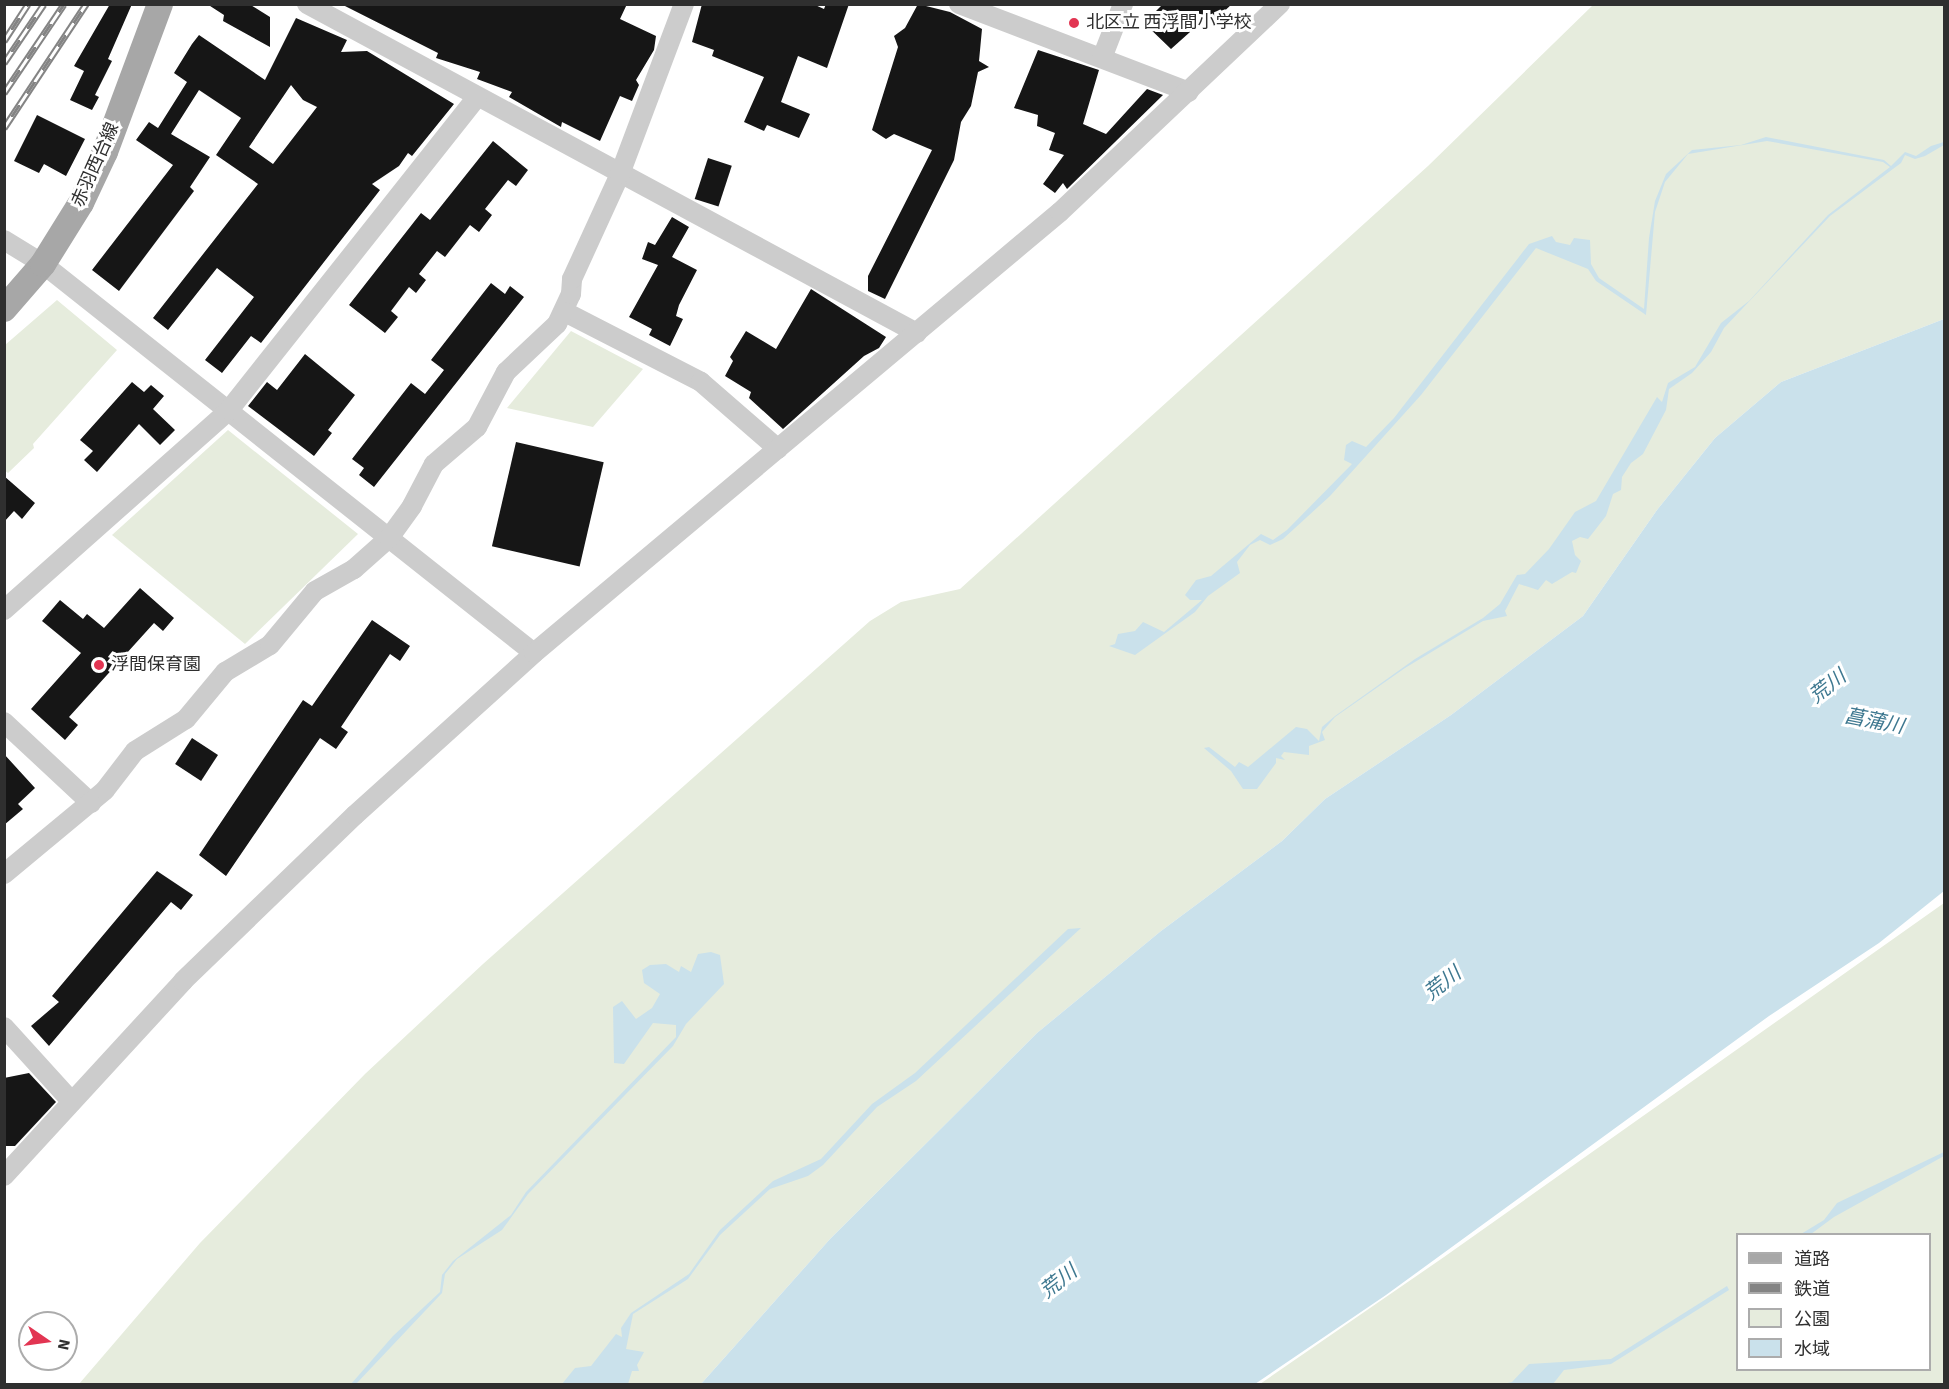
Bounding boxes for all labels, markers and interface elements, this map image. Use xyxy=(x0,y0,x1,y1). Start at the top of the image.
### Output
place label: 北区立 西浮間小学校 xyxy=(1086,12,1252,34)
marker: 北区立 西浮間小学校 xyxy=(1067,16,1081,30)
street label: 赤羽西台線 xyxy=(68,119,124,211)
place label: 浮間保育園 xyxy=(111,654,201,676)
marker: 浮間保育園 xyxy=(92,658,106,672)
water label: 荒川 xyxy=(1805,665,1851,709)
water label: 菖蒲川 xyxy=(1842,704,1906,740)
water label: 荒川 xyxy=(1420,962,1466,1006)
legend xyxy=(1736,1233,1931,1371)
text: 道路 xyxy=(1794,1247,1830,1272)
water label: 荒川 xyxy=(1036,1260,1082,1304)
text: 鉄道 xyxy=(1794,1277,1830,1302)
text: 公園 xyxy=(1794,1307,1830,1332)
north arrow xyxy=(18,1311,78,1371)
text: N xyxy=(52,1337,76,1352)
text: 水域 xyxy=(1794,1337,1830,1362)

